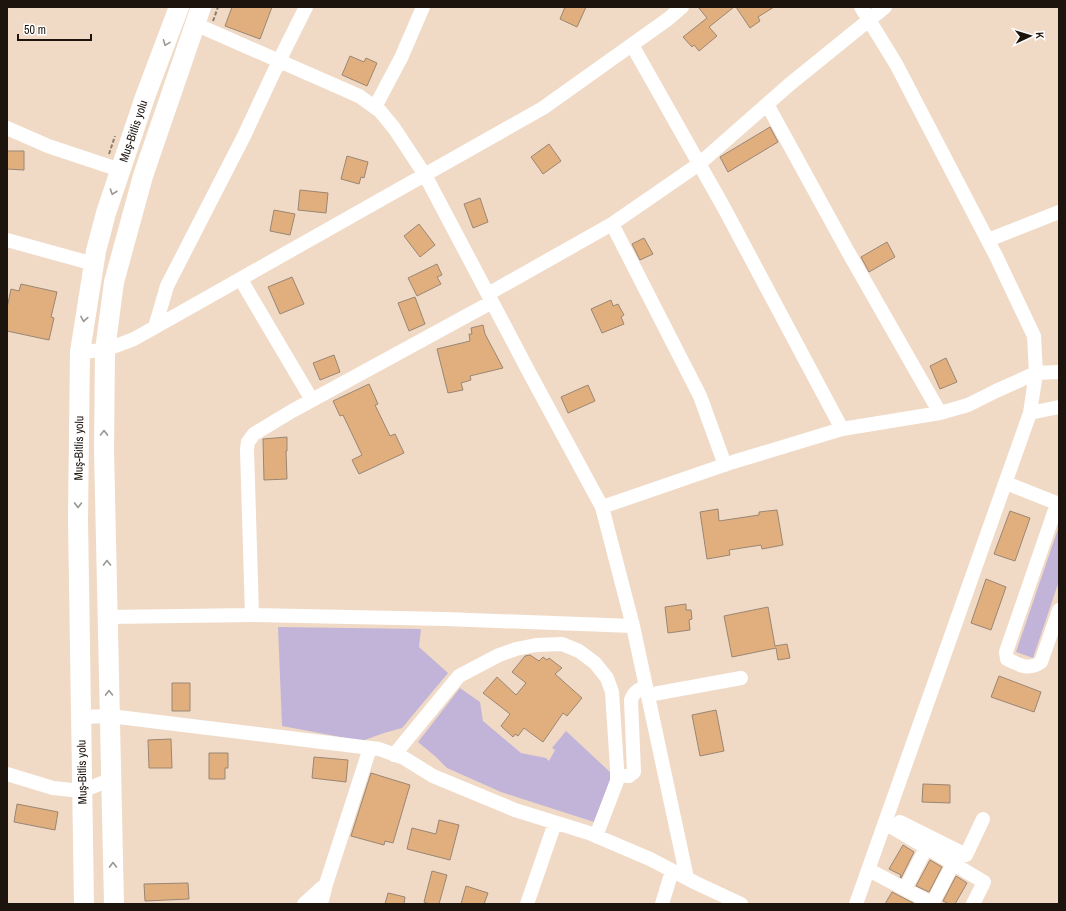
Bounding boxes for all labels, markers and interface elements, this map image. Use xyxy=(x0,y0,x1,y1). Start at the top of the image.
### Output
scale bar xyxy=(18,16,91,42)
north arrow xyxy=(1010,16,1050,56)
text: 50 m xyxy=(24,22,46,38)
text: K xyxy=(1033,32,1047,40)
one-way arrow xyxy=(162,40,170,47)
street label: Muş-Bitlis yolu xyxy=(116,98,151,164)
one-way arrow xyxy=(109,189,117,196)
one-way arrow xyxy=(80,316,89,322)
street label: Muş-Bitlis yolu xyxy=(70,416,87,480)
one-way arrow xyxy=(100,430,108,436)
one-way arrow xyxy=(74,502,82,508)
one-way arrow xyxy=(102,560,111,566)
one-way arrow xyxy=(105,690,114,696)
street label: Muş-Bitlis yolu xyxy=(73,740,91,804)
one-way arrow xyxy=(109,862,117,868)

